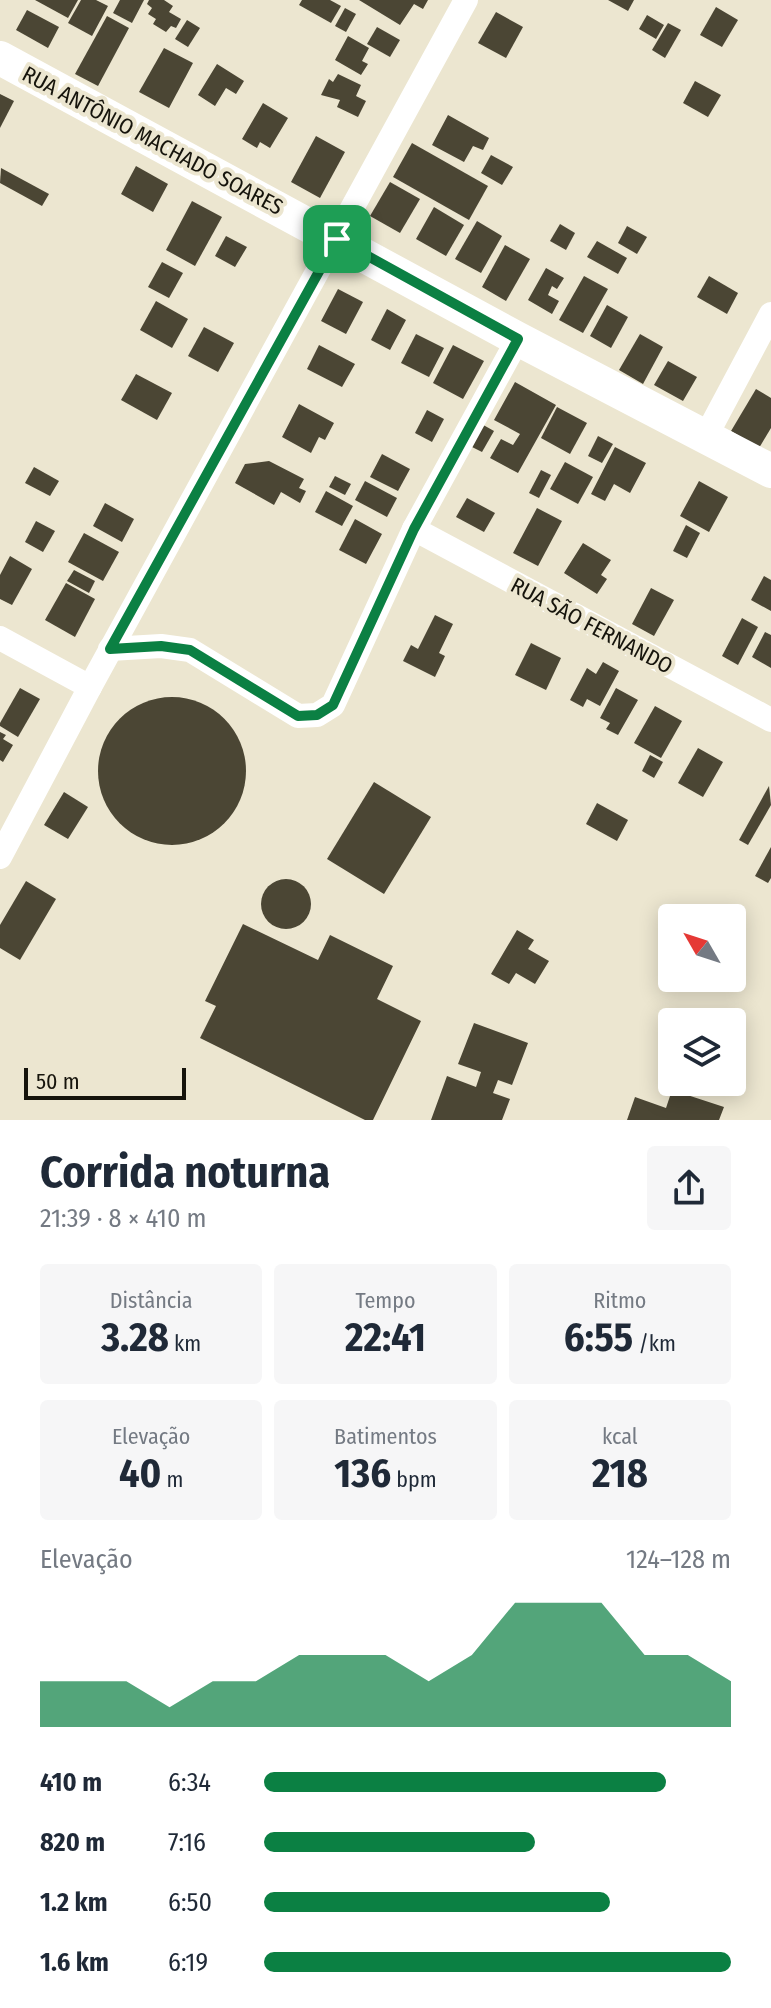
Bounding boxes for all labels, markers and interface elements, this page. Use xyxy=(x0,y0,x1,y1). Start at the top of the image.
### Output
street label: RUA ANTÔNIO MACHADO SOARES xyxy=(18,60,288,221)
pin xyxy=(303,205,371,273)
icon: arrive xyxy=(315,217,359,261)
street label: RUA SÃO FERNANDO xyxy=(506,571,677,679)
north arrow xyxy=(658,904,746,992)
map controls xyxy=(658,904,746,1096)
button: layers xyxy=(658,1008,746,1096)
scale bar xyxy=(24,1064,186,1100)
text: 50 m xyxy=(36,1068,80,1095)
text: Corrida noturna xyxy=(40,1146,330,1199)
button: share xyxy=(647,1146,731,1230)
text: 21:39 · 8 × 410 m xyxy=(40,1203,207,1234)
text: Distância xyxy=(110,1287,193,1314)
text: Tempo xyxy=(355,1287,416,1314)
text: Ritmo xyxy=(593,1287,646,1314)
text: 3.28 xyxy=(101,1314,169,1362)
text: 22:41 xyxy=(345,1314,426,1362)
text: 6:55 xyxy=(564,1314,633,1362)
text: km xyxy=(169,1330,201,1357)
text: /km xyxy=(633,1330,676,1357)
text: Elevação xyxy=(112,1423,190,1450)
text: Batimentos xyxy=(334,1423,437,1450)
text: kcal xyxy=(602,1423,638,1450)
text: 40 xyxy=(119,1450,161,1498)
text: 136 xyxy=(334,1450,391,1498)
text: 218 xyxy=(592,1450,648,1498)
text: m xyxy=(161,1466,183,1493)
text: bpm xyxy=(391,1466,437,1493)
text: Elevação xyxy=(40,1544,133,1575)
text: 124–128 m xyxy=(626,1544,731,1575)
text: 410 m xyxy=(40,1767,102,1798)
text: 6:34 xyxy=(168,1767,211,1798)
text: 820 m xyxy=(40,1827,105,1858)
text: 7:16 xyxy=(168,1827,206,1858)
text: 1.2 km xyxy=(40,1887,107,1918)
text: 6:50 xyxy=(168,1887,212,1918)
text: 1.6 km xyxy=(40,1947,109,1978)
text: 6:19 xyxy=(168,1947,208,1978)

